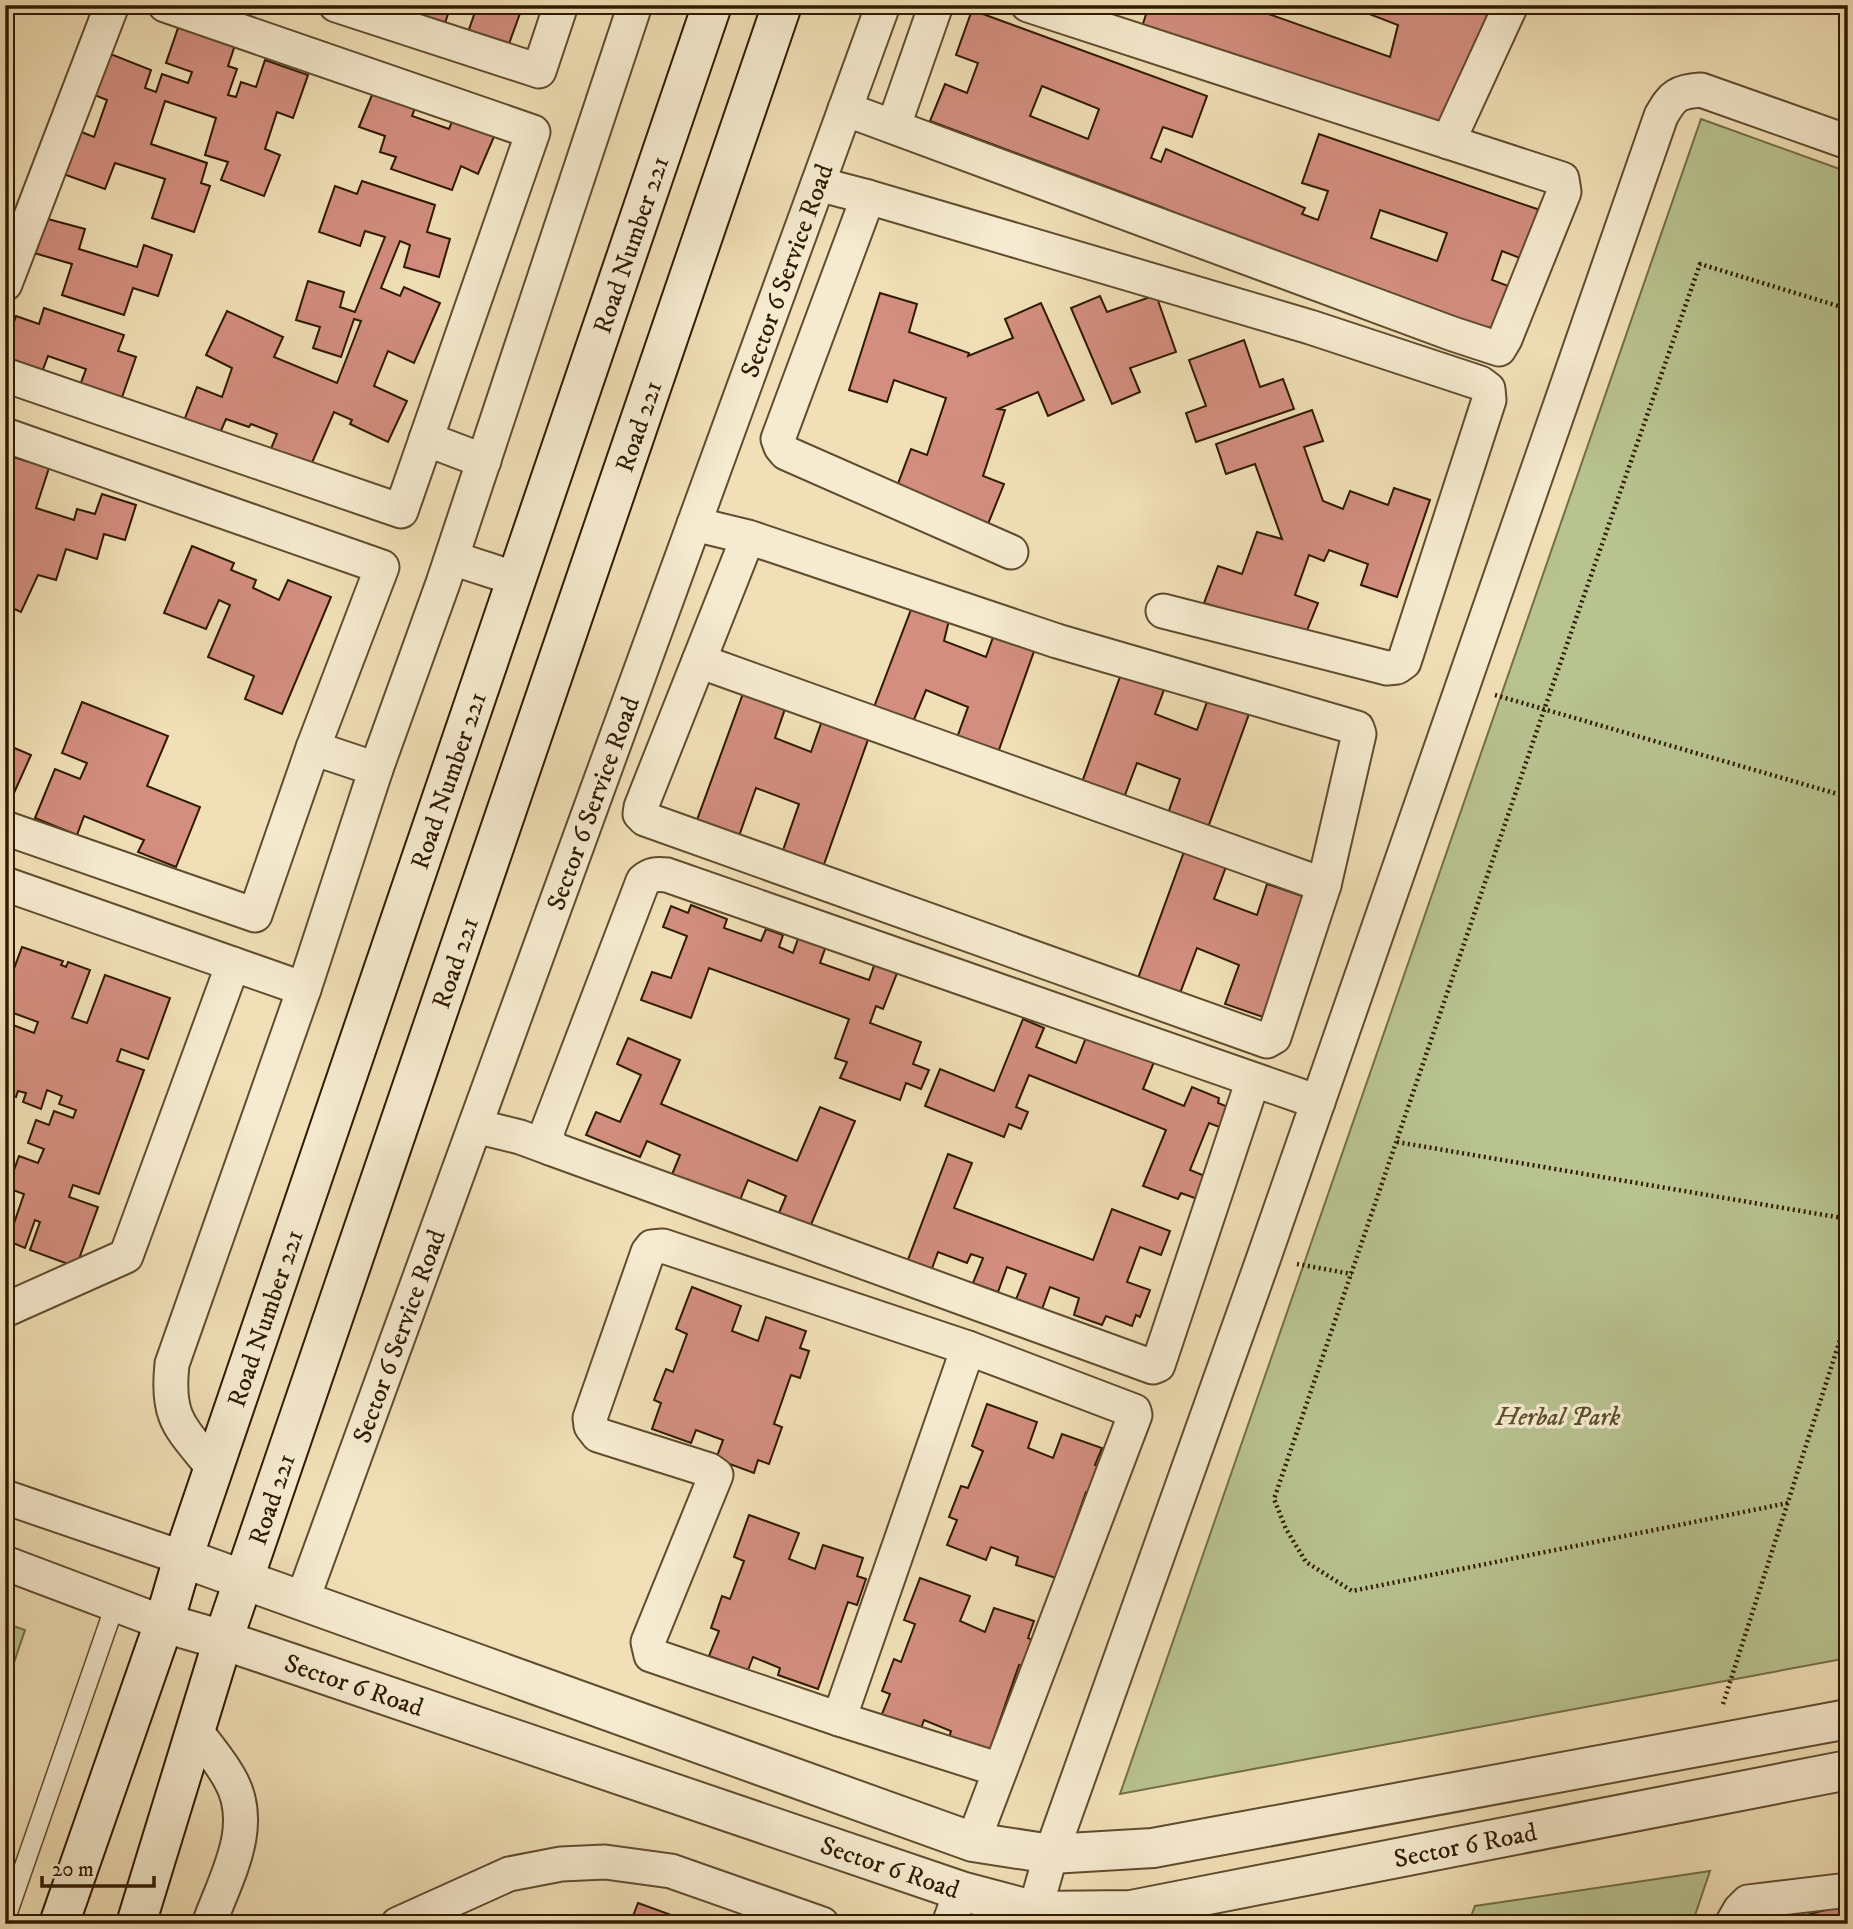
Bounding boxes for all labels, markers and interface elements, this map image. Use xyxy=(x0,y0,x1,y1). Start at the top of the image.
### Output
street label: Road Number 221 xyxy=(586,152,677,338)
street label: Sector 6 Service Road xyxy=(734,160,842,382)
street label: Road 221 xyxy=(609,376,670,477)
street label: Road Number 221 xyxy=(404,688,495,874)
street label: Sector 6 Service Road xyxy=(540,692,648,915)
street label: Road 221 xyxy=(425,913,487,1013)
street label: Road Number 221 xyxy=(221,1225,312,1412)
street label: Sector 6 Service Road xyxy=(346,1225,454,1448)
park label: Herbal Park xyxy=(1495,1401,1621,1434)
street label: Road 221 xyxy=(242,1449,304,1550)
street label: Sector 6 Road xyxy=(280,1647,428,1725)
street label: Sector 6 Road xyxy=(1391,1816,1540,1876)
street label: Sector 6 Road xyxy=(816,1829,963,1907)
scale bar xyxy=(42,1845,154,1889)
text: 20 m xyxy=(52,1857,94,1883)

